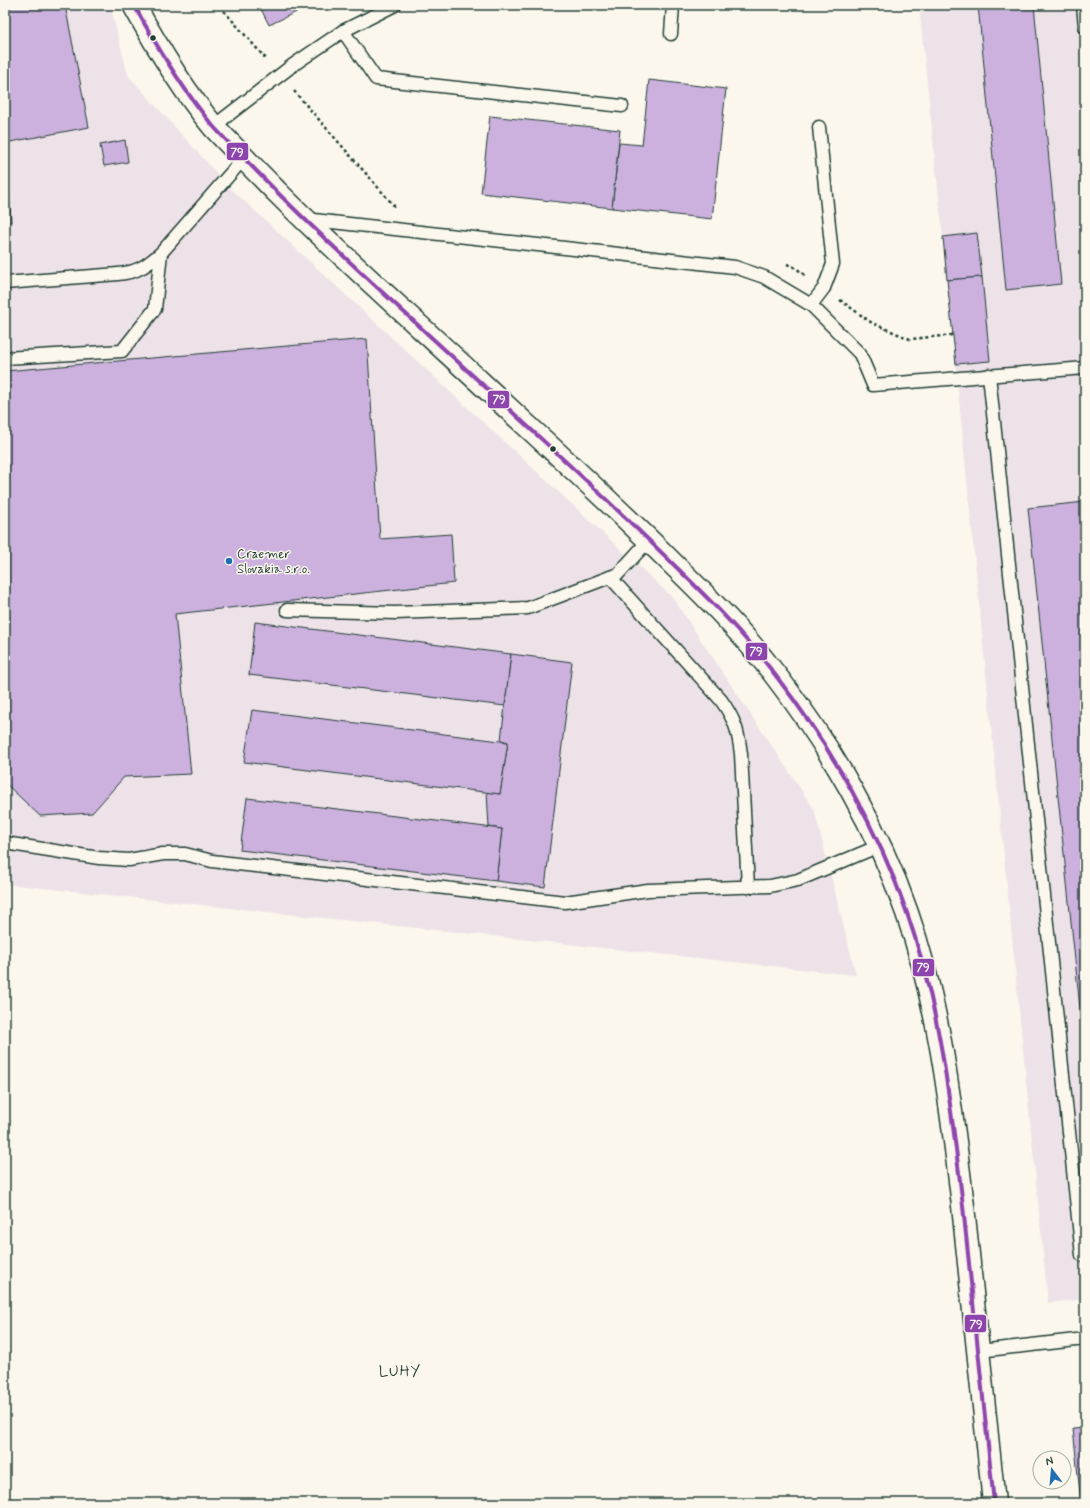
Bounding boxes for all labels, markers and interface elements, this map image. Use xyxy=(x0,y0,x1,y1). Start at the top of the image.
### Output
unlabelled marker xyxy=(148,33,158,43)
line badge: 79 xyxy=(226,142,249,161)
text: 79 xyxy=(230,146,244,160)
line badge: 79 xyxy=(487,390,510,409)
text: 79 xyxy=(492,393,506,407)
unlabelled marker xyxy=(548,444,558,454)
place label: Craemer Slovakia s.r.o. xyxy=(237,546,310,578)
marker: Craemer Slovakia s.r.o. xyxy=(224,556,234,566)
line badge: 79 xyxy=(745,642,768,661)
text: 79 xyxy=(749,645,763,659)
line badge: 79 xyxy=(912,958,935,977)
text: 79 xyxy=(916,961,930,975)
line badge: 79 xyxy=(964,1314,987,1333)
text: 79 xyxy=(969,1318,983,1332)
district label: LUHY xyxy=(379,1362,421,1382)
north arrow xyxy=(1032,1450,1072,1490)
text: N xyxy=(1044,1454,1055,1469)

